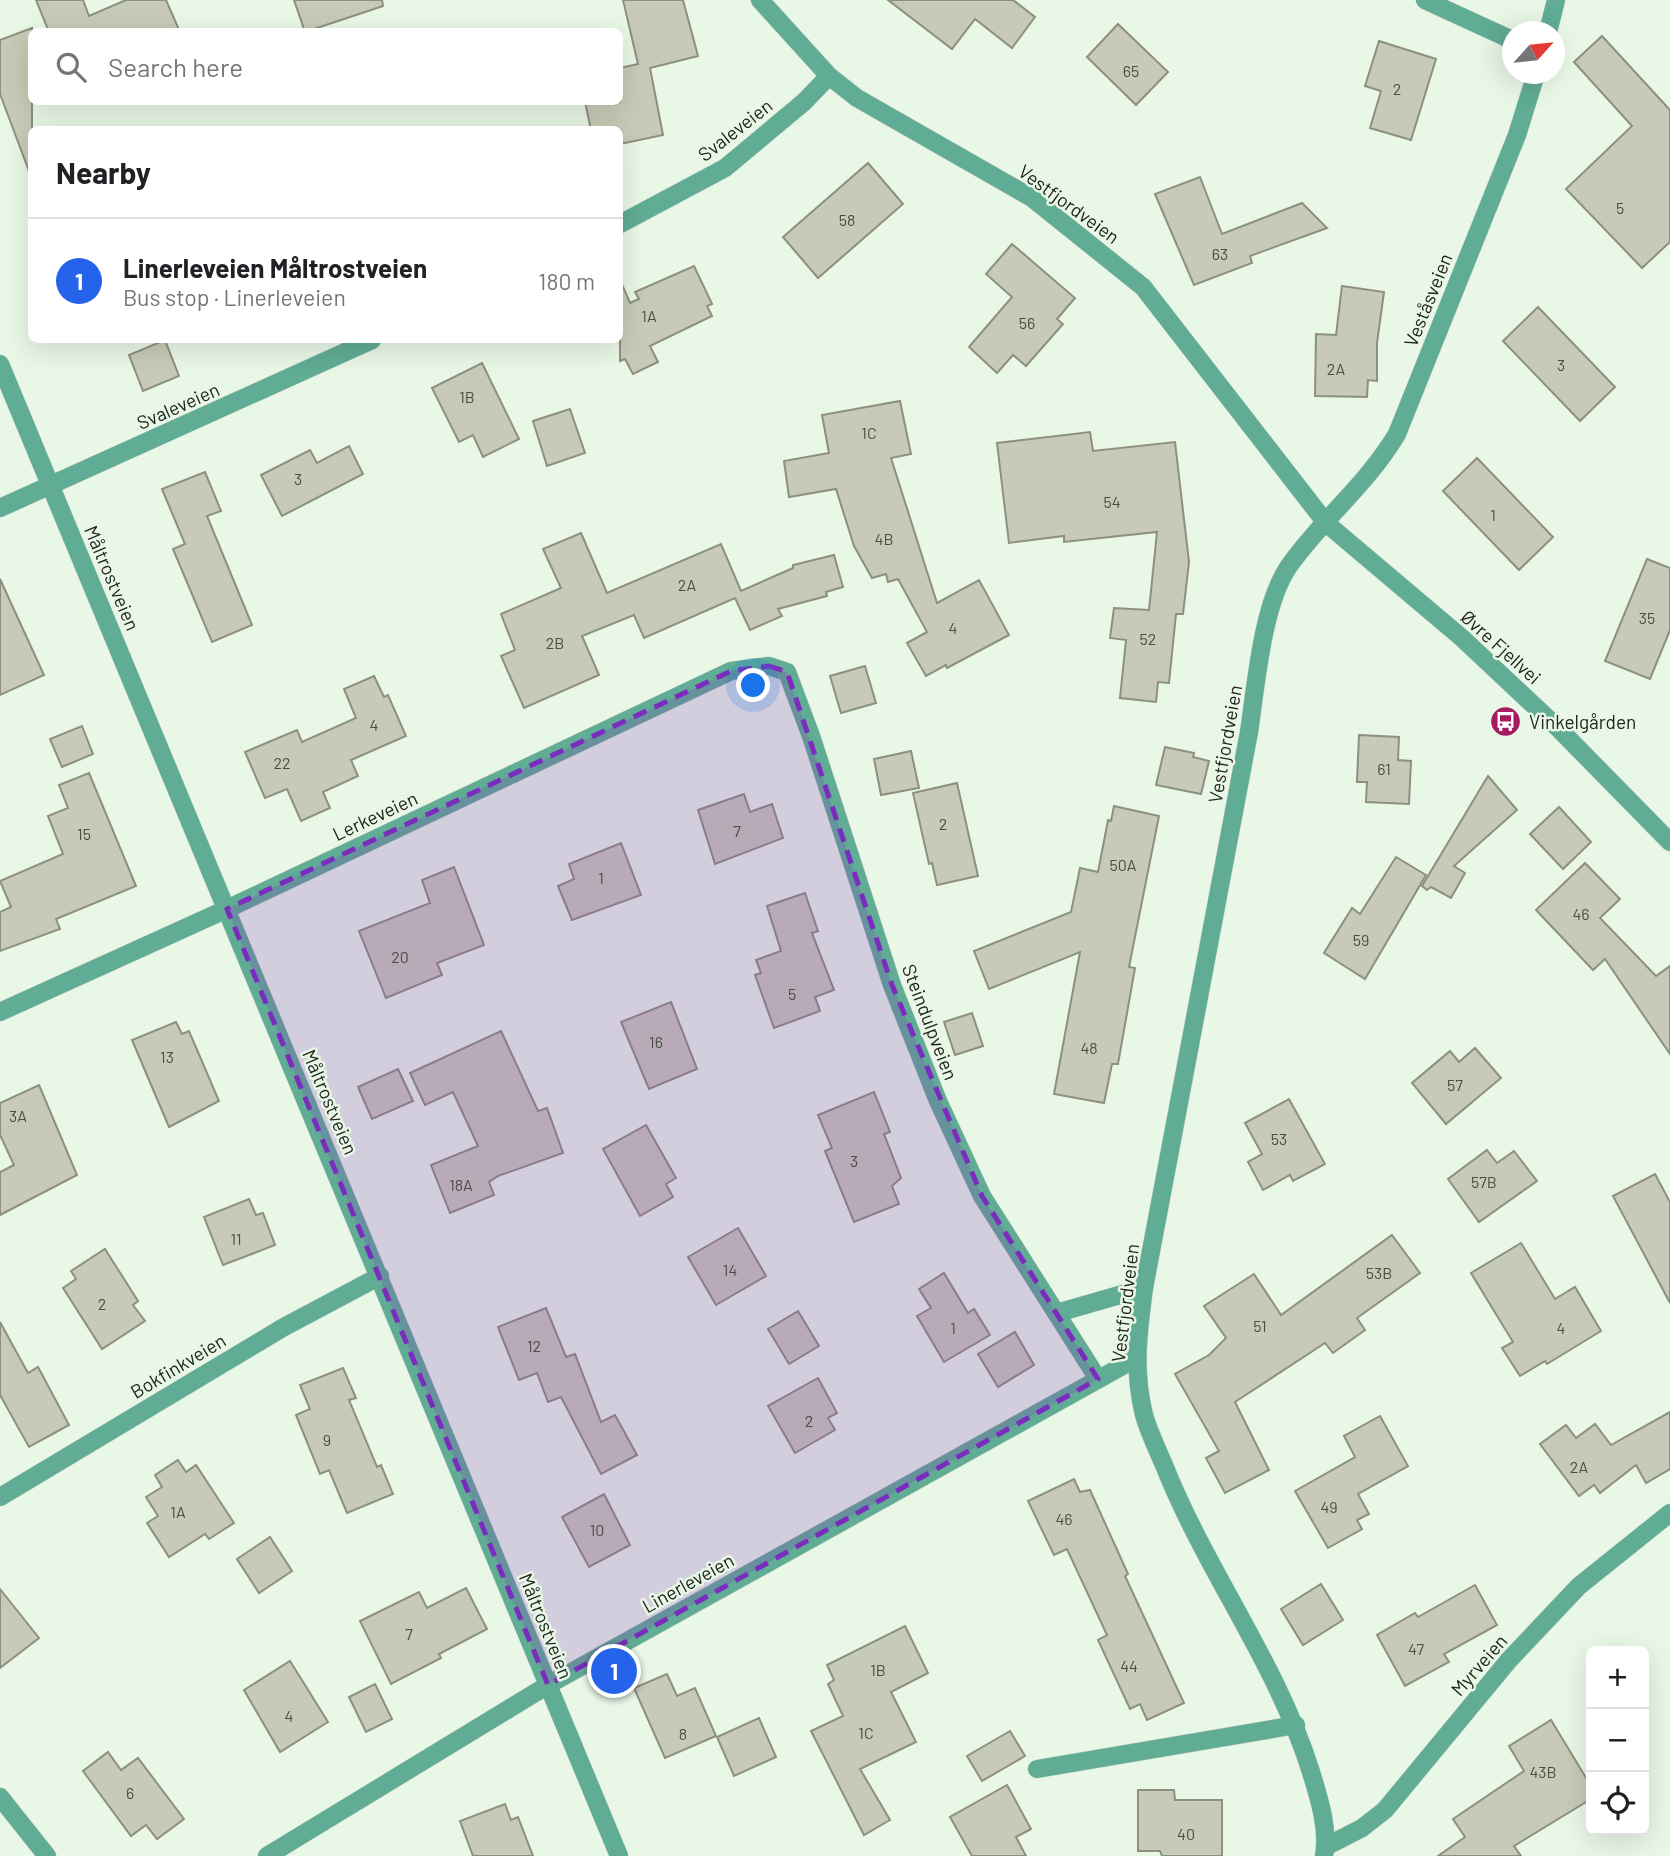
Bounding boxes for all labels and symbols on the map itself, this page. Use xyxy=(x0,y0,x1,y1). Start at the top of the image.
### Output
north arrow xyxy=(1502,21,1565,84)
house number: 65 xyxy=(1123,61,1139,80)
house number: 2 xyxy=(1393,79,1401,98)
street label: Svaleveien xyxy=(693,93,776,166)
street label: Vestfjordveien xyxy=(1014,159,1124,248)
house number: 5 xyxy=(1616,198,1624,217)
house number: 58 xyxy=(839,210,855,229)
house number: 63 xyxy=(1212,244,1228,263)
street label: Veståsveien xyxy=(1398,250,1457,350)
house number: 1A xyxy=(641,306,657,325)
house number: 56 xyxy=(1019,313,1035,332)
house number: 3 xyxy=(1557,355,1565,374)
house number: 2A xyxy=(1327,359,1345,378)
street label: Svaleveien xyxy=(133,377,223,434)
house number: 1B xyxy=(459,387,475,406)
house number: 1C xyxy=(861,423,877,442)
house number: 3 xyxy=(294,469,302,488)
house number: 54 xyxy=(1103,492,1121,511)
house number: 1 xyxy=(1490,505,1496,524)
street label: Måltrostveien xyxy=(80,522,145,634)
house number: 4B xyxy=(875,529,893,548)
house number: 2A xyxy=(678,575,696,594)
street label: Øvre Fjellvei xyxy=(1457,605,1546,688)
house number: 35 xyxy=(1639,608,1655,627)
house number: 4 xyxy=(949,618,957,637)
house number: 52 xyxy=(1140,629,1156,648)
house number: 2B xyxy=(546,633,564,652)
your location xyxy=(736,668,770,702)
street label: Vestfjordveien xyxy=(1203,683,1246,805)
bus stop icon: Vinkelgården xyxy=(1489,705,1523,739)
place label: Vinkelgården xyxy=(1529,710,1636,733)
house number: 4 xyxy=(370,715,378,734)
house number: 22 xyxy=(273,753,291,772)
house number: 61 xyxy=(1377,759,1391,778)
street label: Lerkeveien xyxy=(329,786,421,845)
house number: 2 xyxy=(939,814,947,833)
house number: 7 xyxy=(733,821,741,840)
house number: 15 xyxy=(77,824,91,843)
house number: 50A xyxy=(1110,855,1137,874)
house number: 1 xyxy=(598,868,604,887)
house number: 46 xyxy=(1572,904,1590,923)
house number: 59 xyxy=(1353,930,1369,949)
house number: 20 xyxy=(391,947,409,966)
street label: Steindulpveien xyxy=(898,961,963,1083)
house number: 5 xyxy=(788,984,796,1003)
house number: 16 xyxy=(649,1032,663,1051)
house number: 48 xyxy=(1080,1038,1098,1057)
street label: Måltrostveien xyxy=(298,1046,363,1158)
house number: 13 xyxy=(160,1047,174,1066)
house number: 57 xyxy=(1447,1075,1463,1094)
house number: 3A xyxy=(9,1106,27,1125)
house number: 53 xyxy=(1271,1129,1287,1148)
house number: 3 xyxy=(850,1151,858,1170)
house number: 57B xyxy=(1471,1172,1497,1191)
house number: 18A xyxy=(449,1175,473,1194)
house number: 11 xyxy=(230,1229,242,1248)
street label: Vestfjordveien xyxy=(1106,1242,1143,1364)
house number: 14 xyxy=(723,1260,737,1279)
house number: 53B xyxy=(1366,1263,1392,1282)
house number: 2 xyxy=(98,1294,106,1313)
house number: 51 xyxy=(1253,1316,1267,1335)
house number: 1 xyxy=(950,1318,956,1337)
house number: 4 xyxy=(1557,1318,1565,1337)
street label: Bokfinkveien xyxy=(126,1328,230,1403)
house number: 12 xyxy=(527,1336,541,1355)
house number: 2 xyxy=(805,1411,813,1430)
house number: 9 xyxy=(323,1430,331,1449)
house number: 2A xyxy=(1570,1457,1588,1476)
house number: 49 xyxy=(1320,1497,1338,1516)
house number: 1A xyxy=(170,1502,186,1521)
house number: 46 xyxy=(1055,1509,1073,1528)
house number: 10 xyxy=(590,1520,604,1539)
street label: Linerleveien xyxy=(638,1548,738,1617)
street label: Måltrostveien xyxy=(515,1570,578,1682)
house number: 7 xyxy=(405,1624,413,1643)
street label: Myrveien xyxy=(1446,1629,1512,1700)
house number: 47 xyxy=(1408,1639,1424,1658)
pin: 1 xyxy=(591,1645,637,1697)
house number: 44 xyxy=(1120,1656,1138,1675)
house number: 1B xyxy=(870,1660,886,1679)
house number: 4 xyxy=(285,1706,293,1725)
house number: 1C xyxy=(858,1723,874,1742)
house number: 8 xyxy=(679,1724,687,1743)
house number: 43B xyxy=(1529,1762,1557,1781)
house number: 6 xyxy=(126,1783,134,1802)
house number: 40 xyxy=(1177,1824,1195,1843)

